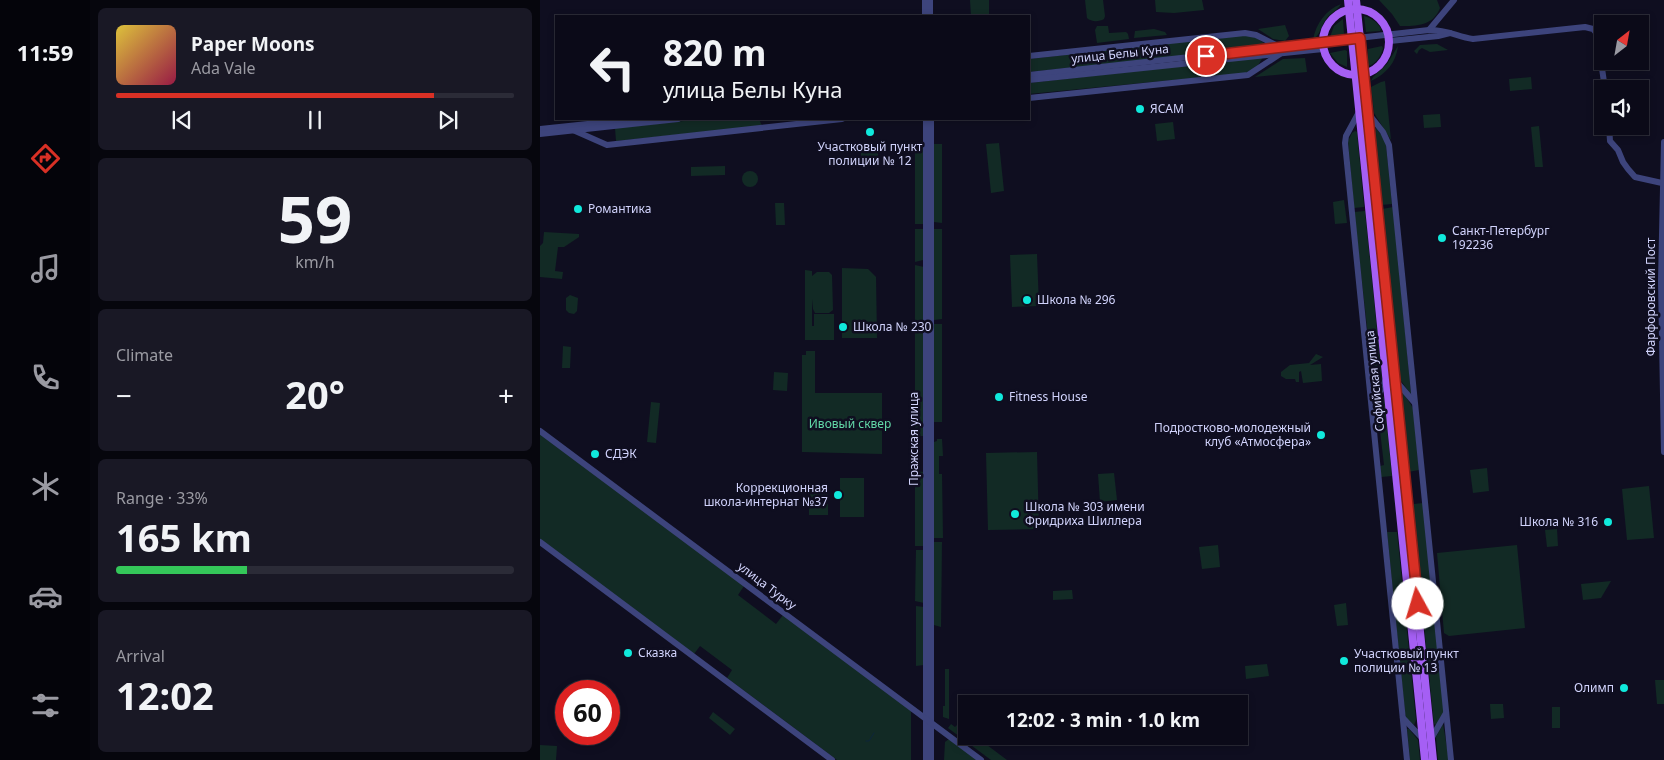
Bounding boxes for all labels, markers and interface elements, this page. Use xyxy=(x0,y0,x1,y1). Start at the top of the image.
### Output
north arrow xyxy=(1594,15,1649,70)
map controls xyxy=(1594,15,1649,135)
text: 820 m xyxy=(663,29,766,76)
text: Paper Moons xyxy=(191,31,315,57)
icon: left xyxy=(580,35,645,100)
pin xyxy=(1185,35,1227,77)
text: 11:59 xyxy=(17,37,73,67)
street label: улица Белы Куна xyxy=(1070,40,1170,67)
icon: arrive xyxy=(1192,42,1220,70)
text: Ada Vale xyxy=(191,57,256,79)
text: улица Белы Куна xyxy=(663,74,843,104)
button: sound xyxy=(1594,80,1649,135)
place label: ЯСАМ xyxy=(1150,100,1184,117)
marker: ЯСАМ xyxy=(1134,103,1146,115)
icon: previous xyxy=(168,106,196,134)
icon: pause xyxy=(301,106,329,134)
icon: next xyxy=(434,106,462,134)
marker: Участковый пункт полиции № 12 xyxy=(864,126,876,138)
place label: Участковый пункт полиции № 12 xyxy=(818,138,923,169)
icon: directions xyxy=(28,141,63,176)
text: 59 xyxy=(278,174,352,262)
place label: Романтика xyxy=(588,200,651,217)
marker: Романтика xyxy=(572,203,584,215)
place label: Санкт-Петербург 192236 xyxy=(1452,222,1549,253)
marker: Санкт-Петербург 192236 xyxy=(1436,232,1448,244)
street label: Фарфоровский Пост xyxy=(1642,237,1659,356)
icon: music xyxy=(28,251,63,286)
text: km/h xyxy=(295,251,335,273)
place label: Школа № 296 xyxy=(1037,291,1116,308)
marker: Школа № 296 xyxy=(1021,294,1033,306)
place label: Школа № 230 xyxy=(853,318,932,335)
marker: Школа № 230 xyxy=(837,321,849,333)
street label: Софийская улица xyxy=(1361,330,1388,432)
text: Climate xyxy=(116,344,173,366)
icon: phone xyxy=(28,360,63,395)
text: 20° xyxy=(285,368,345,420)
text: − xyxy=(116,376,132,414)
text: + xyxy=(498,376,514,414)
place label: Fitness House xyxy=(1009,388,1088,405)
marker: Fitness House xyxy=(993,391,1005,403)
street label: Пражская улица xyxy=(905,392,922,486)
park label: Ивовый сквер xyxy=(809,415,891,432)
place label: Подростково-молодежный клуб «Атмосфера» xyxy=(1154,419,1311,450)
marker: Подростково-молодежный клуб «Атмосфера» xyxy=(1315,429,1327,441)
place label: СДЭК xyxy=(605,445,637,462)
marker: СДЭК xyxy=(589,448,601,460)
icon: climate xyxy=(28,469,63,504)
place label: Коррекционная школа-интернат №37 xyxy=(704,479,828,510)
text: Range · 33% xyxy=(116,487,208,509)
marker: Коррекционная школа-интернат №37 xyxy=(832,489,844,501)
place label: Школа № 303 имени Фридриха Шиллера xyxy=(1025,498,1145,529)
marker: Школа № 303 имени Фридриха Шиллера xyxy=(1009,508,1021,520)
text: 165 km xyxy=(116,511,252,563)
place label: Школа № 316 xyxy=(1520,513,1598,530)
marker: Школа № 316 xyxy=(1602,516,1614,528)
street label: улица Турку xyxy=(734,558,801,614)
position arrow xyxy=(1391,577,1443,629)
icon: car xyxy=(28,579,63,614)
place label: Сказка xyxy=(638,644,677,661)
text: Arrival xyxy=(116,645,165,667)
place label: Участковый пункт полиции № 13 xyxy=(1354,645,1459,676)
marker: Сказка xyxy=(622,647,634,659)
marker: Участковый пункт полиции № 13 xyxy=(1338,655,1350,667)
text: 12:02 xyxy=(116,669,214,721)
place label: Олимп xyxy=(1574,679,1614,696)
speed limit sign: 60 xyxy=(555,680,620,745)
marker: Олимп xyxy=(1618,682,1630,694)
icon: filters xyxy=(28,688,63,723)
text: 12:02 · 3 min · 1.0 km xyxy=(1006,707,1200,733)

